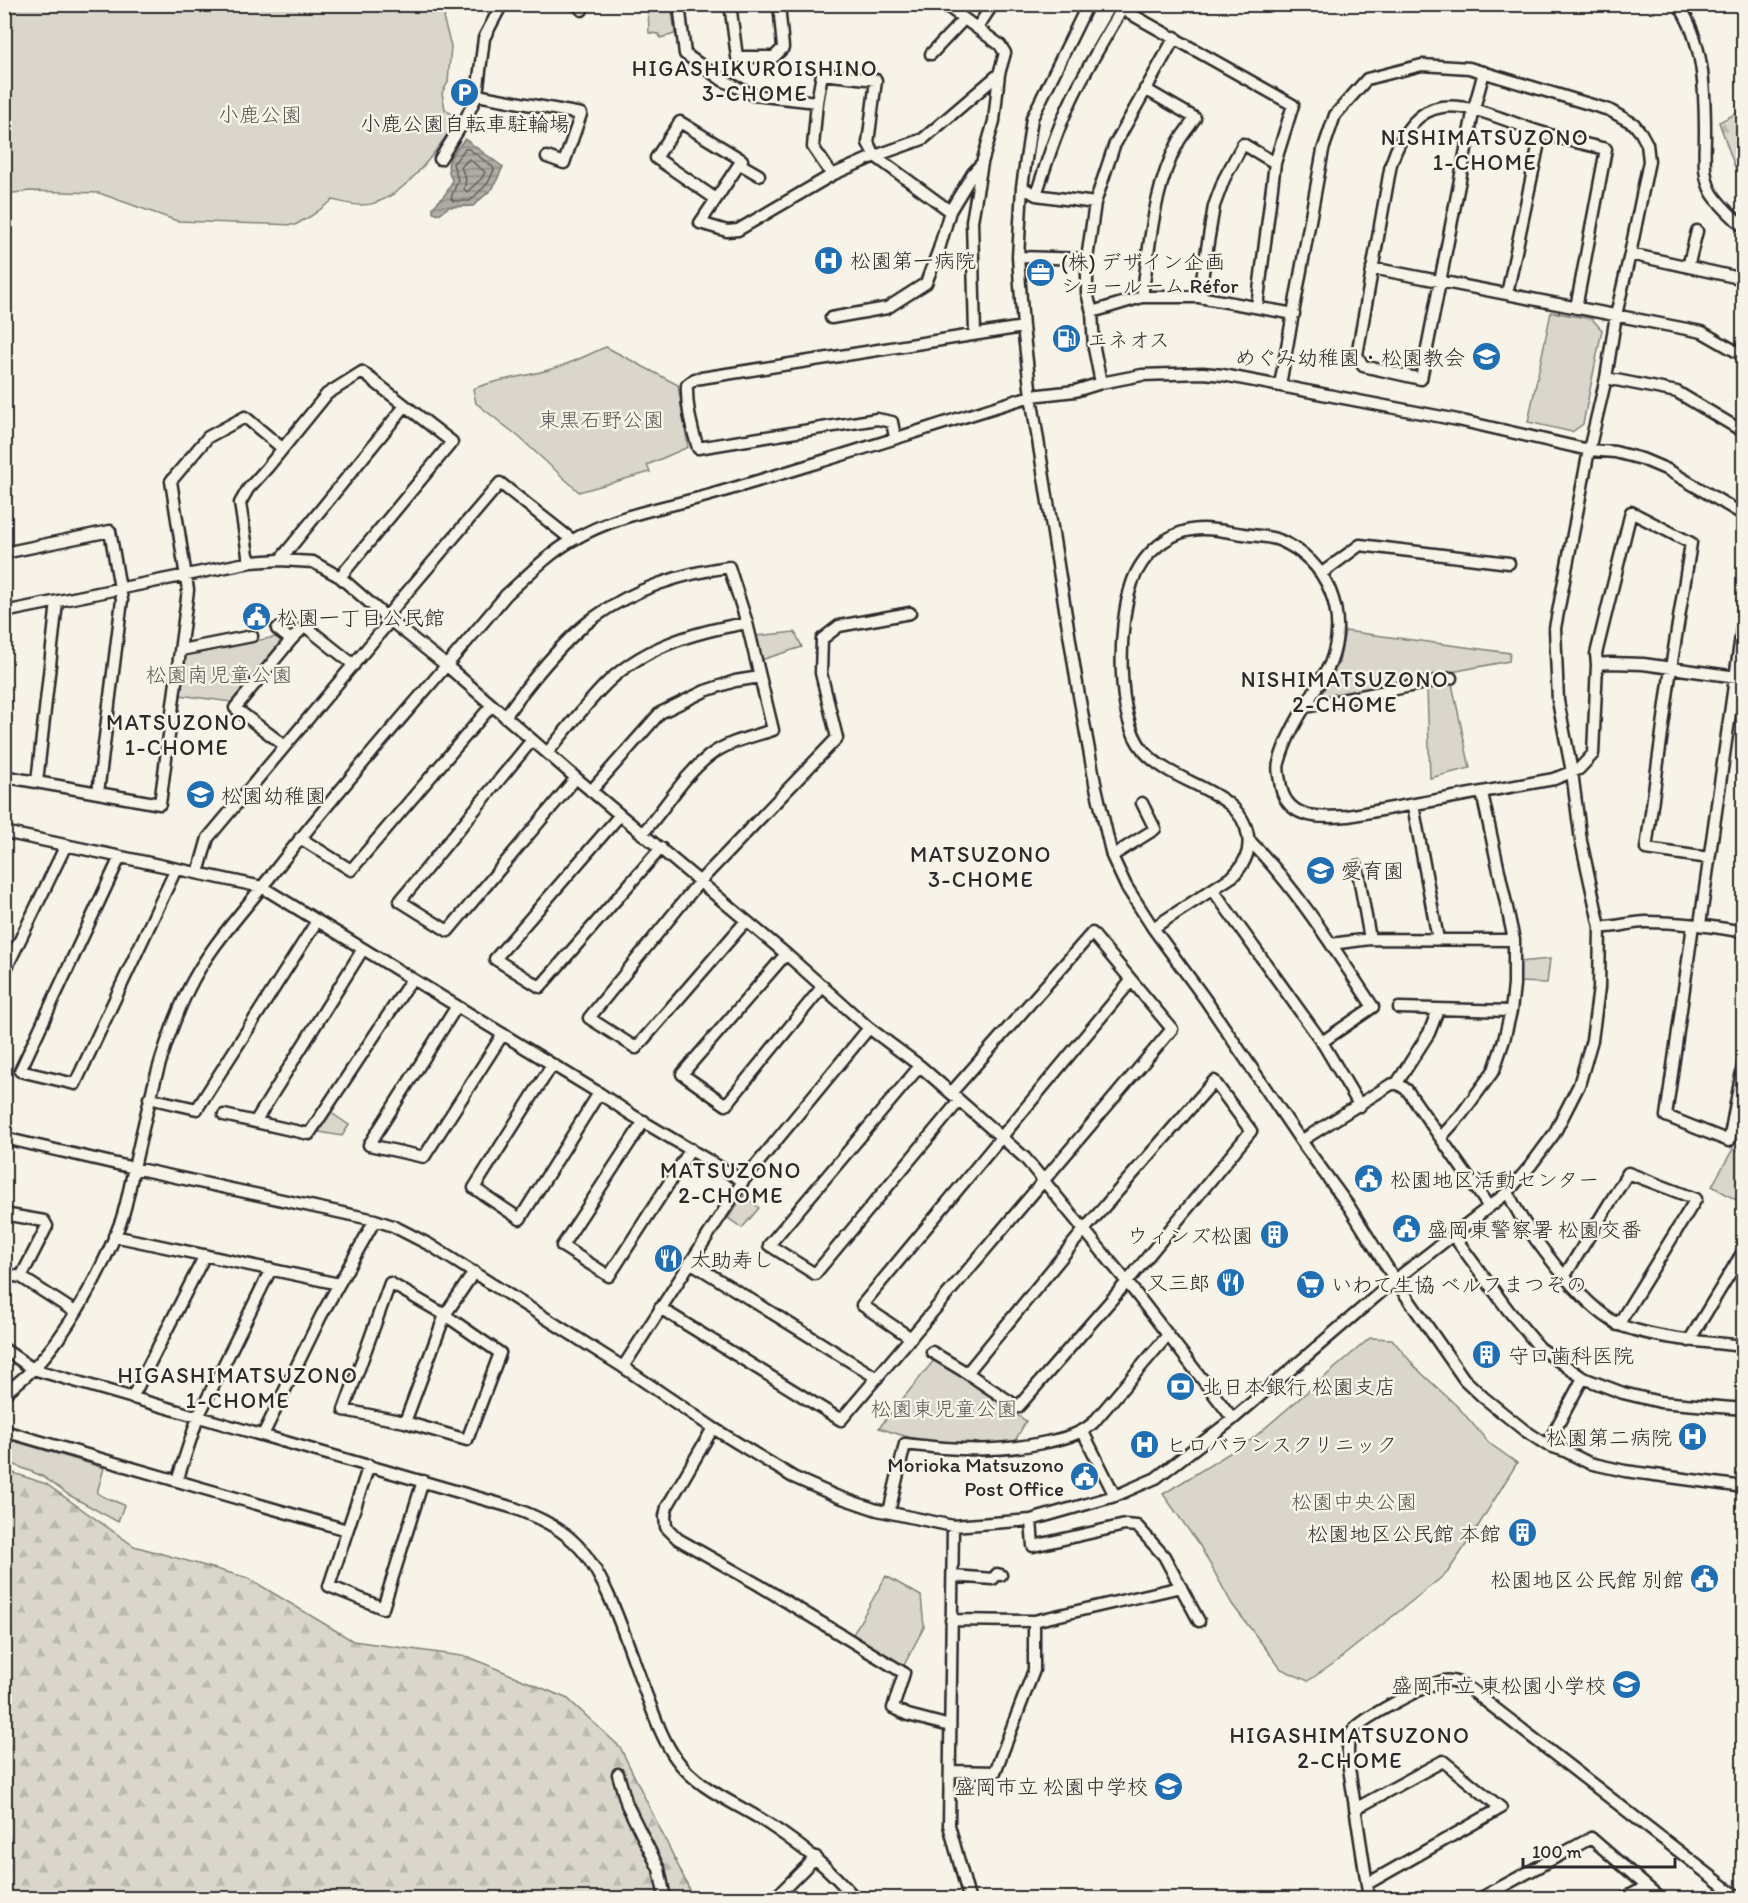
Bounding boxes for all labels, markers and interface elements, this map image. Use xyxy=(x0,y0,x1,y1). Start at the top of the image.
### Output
district label: HIGASHIKUROISHINO 3-CHOME xyxy=(632,55,878,107)
parking icon: 小鹿公園自転車駐輪場 xyxy=(449,76,481,108)
park label: 小鹿公園 xyxy=(218,102,302,127)
place label: 小鹿公園自転車駐輪場 xyxy=(360,111,570,136)
district label: NISHIMATSUZONO 1-CHOME xyxy=(1381,124,1589,176)
hospital icon: 松園第一病院 xyxy=(813,244,845,276)
place label: 松園第一病院 xyxy=(850,248,976,273)
place label: (株) デザイン企画 ショールーム Réfor xyxy=(1061,249,1238,298)
office icon: (株) デザイン企画 ショールーム Réfor xyxy=(1024,257,1056,289)
fuel station icon: エネオス xyxy=(1050,323,1082,355)
place label: エネオス xyxy=(1087,327,1170,352)
school or university icon: めぐみ幼稚園・松園教会 xyxy=(1470,341,1502,373)
place label: めぐみ幼稚園・松園教会 xyxy=(1235,345,1465,370)
park label: 東黒石野公園 xyxy=(538,407,664,432)
public building icon: 松園一丁目公民館 xyxy=(240,601,272,633)
place label: 松園一丁目公民館 xyxy=(277,605,445,630)
park label: 松園南児童公園 xyxy=(146,662,293,687)
district label: NISHIMATSUZONO 2-CHOME xyxy=(1241,666,1449,718)
district label: MATSUZONO 1-CHOME xyxy=(106,709,248,761)
school or university icon: 松園幼稚園 xyxy=(184,779,216,811)
place label: 松園幼稚園 xyxy=(221,783,326,808)
district label: MATSUZONO 3-CHOME xyxy=(910,841,1052,893)
school or university icon: 愛育園 xyxy=(1304,854,1336,886)
place label: 愛育園 xyxy=(1341,858,1404,883)
district label: MATSUZONO 2-CHOME xyxy=(660,1157,802,1209)
public building icon: 松園地区活動センター xyxy=(1353,1163,1385,1195)
place label: 松園地区活動センター xyxy=(1390,1167,1599,1192)
public building icon: 盛岡東警察署 松園交番 xyxy=(1390,1213,1422,1245)
place label: 盛岡東警察署 松園交番 xyxy=(1427,1217,1642,1242)
building icon: ウィンズ松園 xyxy=(1258,1219,1290,1251)
place label: ウィンズ松園 xyxy=(1127,1223,1253,1248)
restaurant icon: 太助寿し xyxy=(653,1243,685,1275)
place label: 太助寿し xyxy=(690,1247,774,1272)
restaurant icon: 又三郎 xyxy=(1215,1266,1247,1298)
supermarket icon: いわて生協 ベルフまつぞの xyxy=(1294,1268,1326,1300)
place label: 又三郎 xyxy=(1147,1270,1210,1295)
place label: いわて生協 ベルフまつぞの xyxy=(1331,1272,1587,1297)
building icon: 守口歯科医院 xyxy=(1471,1339,1503,1371)
place label: 守口歯科医院 xyxy=(1508,1343,1634,1368)
district label: HIGASHIMATSUZONO 1-CHOME xyxy=(118,1362,358,1414)
bank icon: 北日本銀行 松園支店 xyxy=(1165,1370,1197,1402)
place label: 北日本銀行 松園支店 xyxy=(1202,1374,1396,1399)
park label: 松園東児童公園 xyxy=(871,1396,1018,1421)
hospital icon: 松園第二病院 xyxy=(1677,1421,1709,1453)
place label: 松園第二病院 xyxy=(1546,1425,1672,1450)
hospital icon: ヒロバランスクリニック xyxy=(1129,1428,1161,1460)
place label: ヒロバランスクリニック xyxy=(1166,1432,1397,1457)
place label: Morioka Matsuzono Post Office xyxy=(887,1452,1064,1501)
public building icon: Morioka Matsuzono Post Office xyxy=(1069,1460,1101,1492)
park label: 松園中央公園 xyxy=(1291,1489,1417,1514)
building icon: 松園地区公民館 本館 xyxy=(1506,1517,1538,1549)
place label: 松園地区公民館 本館 xyxy=(1307,1521,1501,1546)
public building icon: 松園地区公民館 別館 xyxy=(1689,1563,1721,1595)
place label: 松園地区公民館 別館 xyxy=(1490,1567,1684,1592)
school or university icon: 盛岡市立 東松園小学校 xyxy=(1611,1669,1643,1701)
place label: 盛岡市立 東松園小学校 xyxy=(1391,1673,1606,1698)
district label: HIGASHIMATSUZONO 2-CHOME xyxy=(1230,1722,1470,1774)
school or university icon: 盛岡市立 松園中学校 xyxy=(1153,1770,1185,1802)
place label: 盛岡市立 松園中学校 xyxy=(954,1774,1148,1799)
scale bar xyxy=(1523,1831,1674,1869)
text: 100 m xyxy=(1532,1841,1582,1863)

